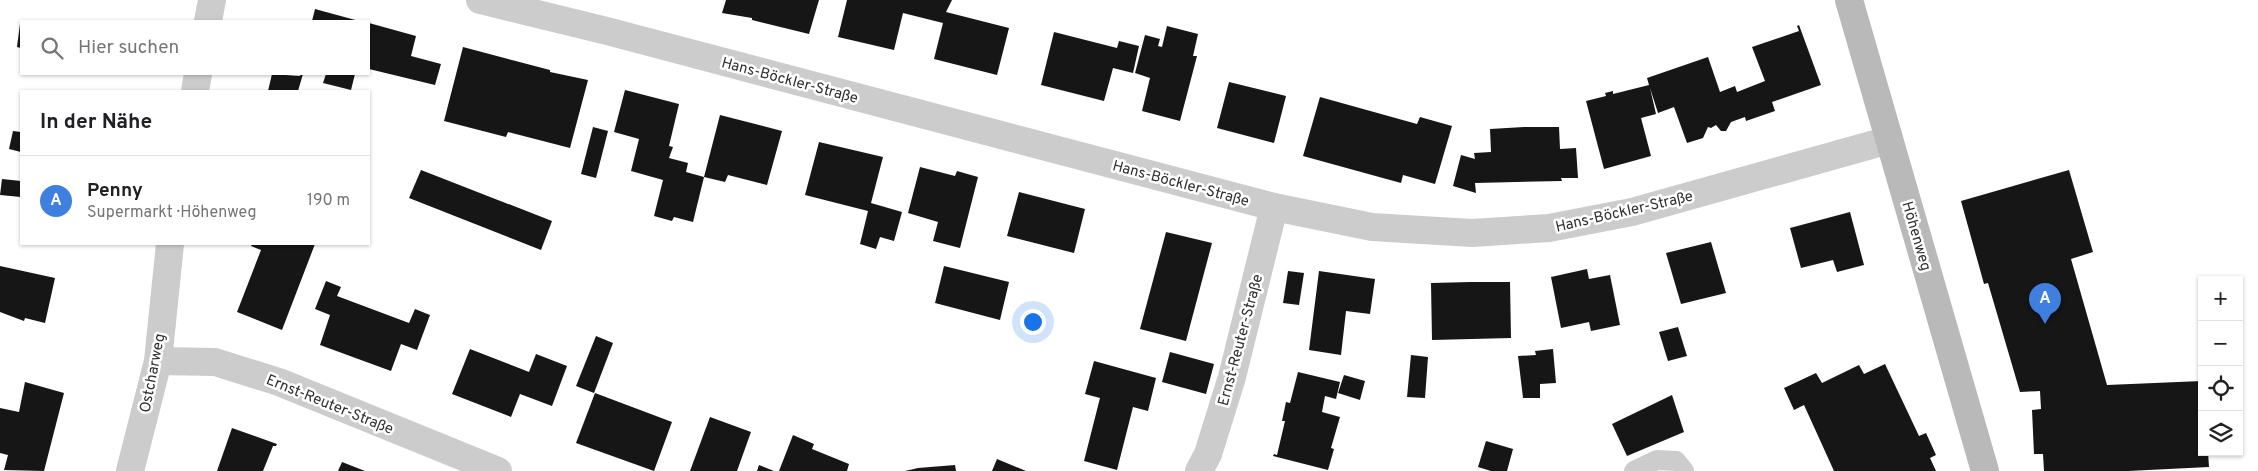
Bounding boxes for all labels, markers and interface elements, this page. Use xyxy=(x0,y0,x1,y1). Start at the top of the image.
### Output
search box xyxy=(20,20,370,75)
icon: search xyxy=(38,34,66,62)
text: Hier suchen xyxy=(78,36,179,60)
street label: Hans-Böckler-Straße xyxy=(719,54,860,109)
text: In der Nähe xyxy=(40,109,152,136)
street label: Hans-Böckler-Straße xyxy=(1110,157,1251,212)
text: Penny xyxy=(87,179,143,203)
street label: Hans-Böckler-Straße xyxy=(1554,187,1695,238)
text: A xyxy=(50,191,62,211)
text: 190 m xyxy=(307,191,350,211)
street label: Höhenweg xyxy=(1897,199,1935,273)
text: Supermarkt · Höhenweg xyxy=(87,203,256,223)
street label: Ernst-Reuter-Straße xyxy=(1215,272,1268,408)
map controls xyxy=(2198,276,2243,456)
button: + xyxy=(2198,276,2243,321)
pin: A xyxy=(2029,283,2061,324)
your location xyxy=(1020,309,1046,335)
button: − xyxy=(2198,321,2243,366)
street label: Ostcharweg xyxy=(136,332,170,415)
button: locate xyxy=(2198,366,2243,411)
street label: Ernst-Reuter-Straße xyxy=(263,371,396,440)
button: layers xyxy=(2198,411,2243,456)

